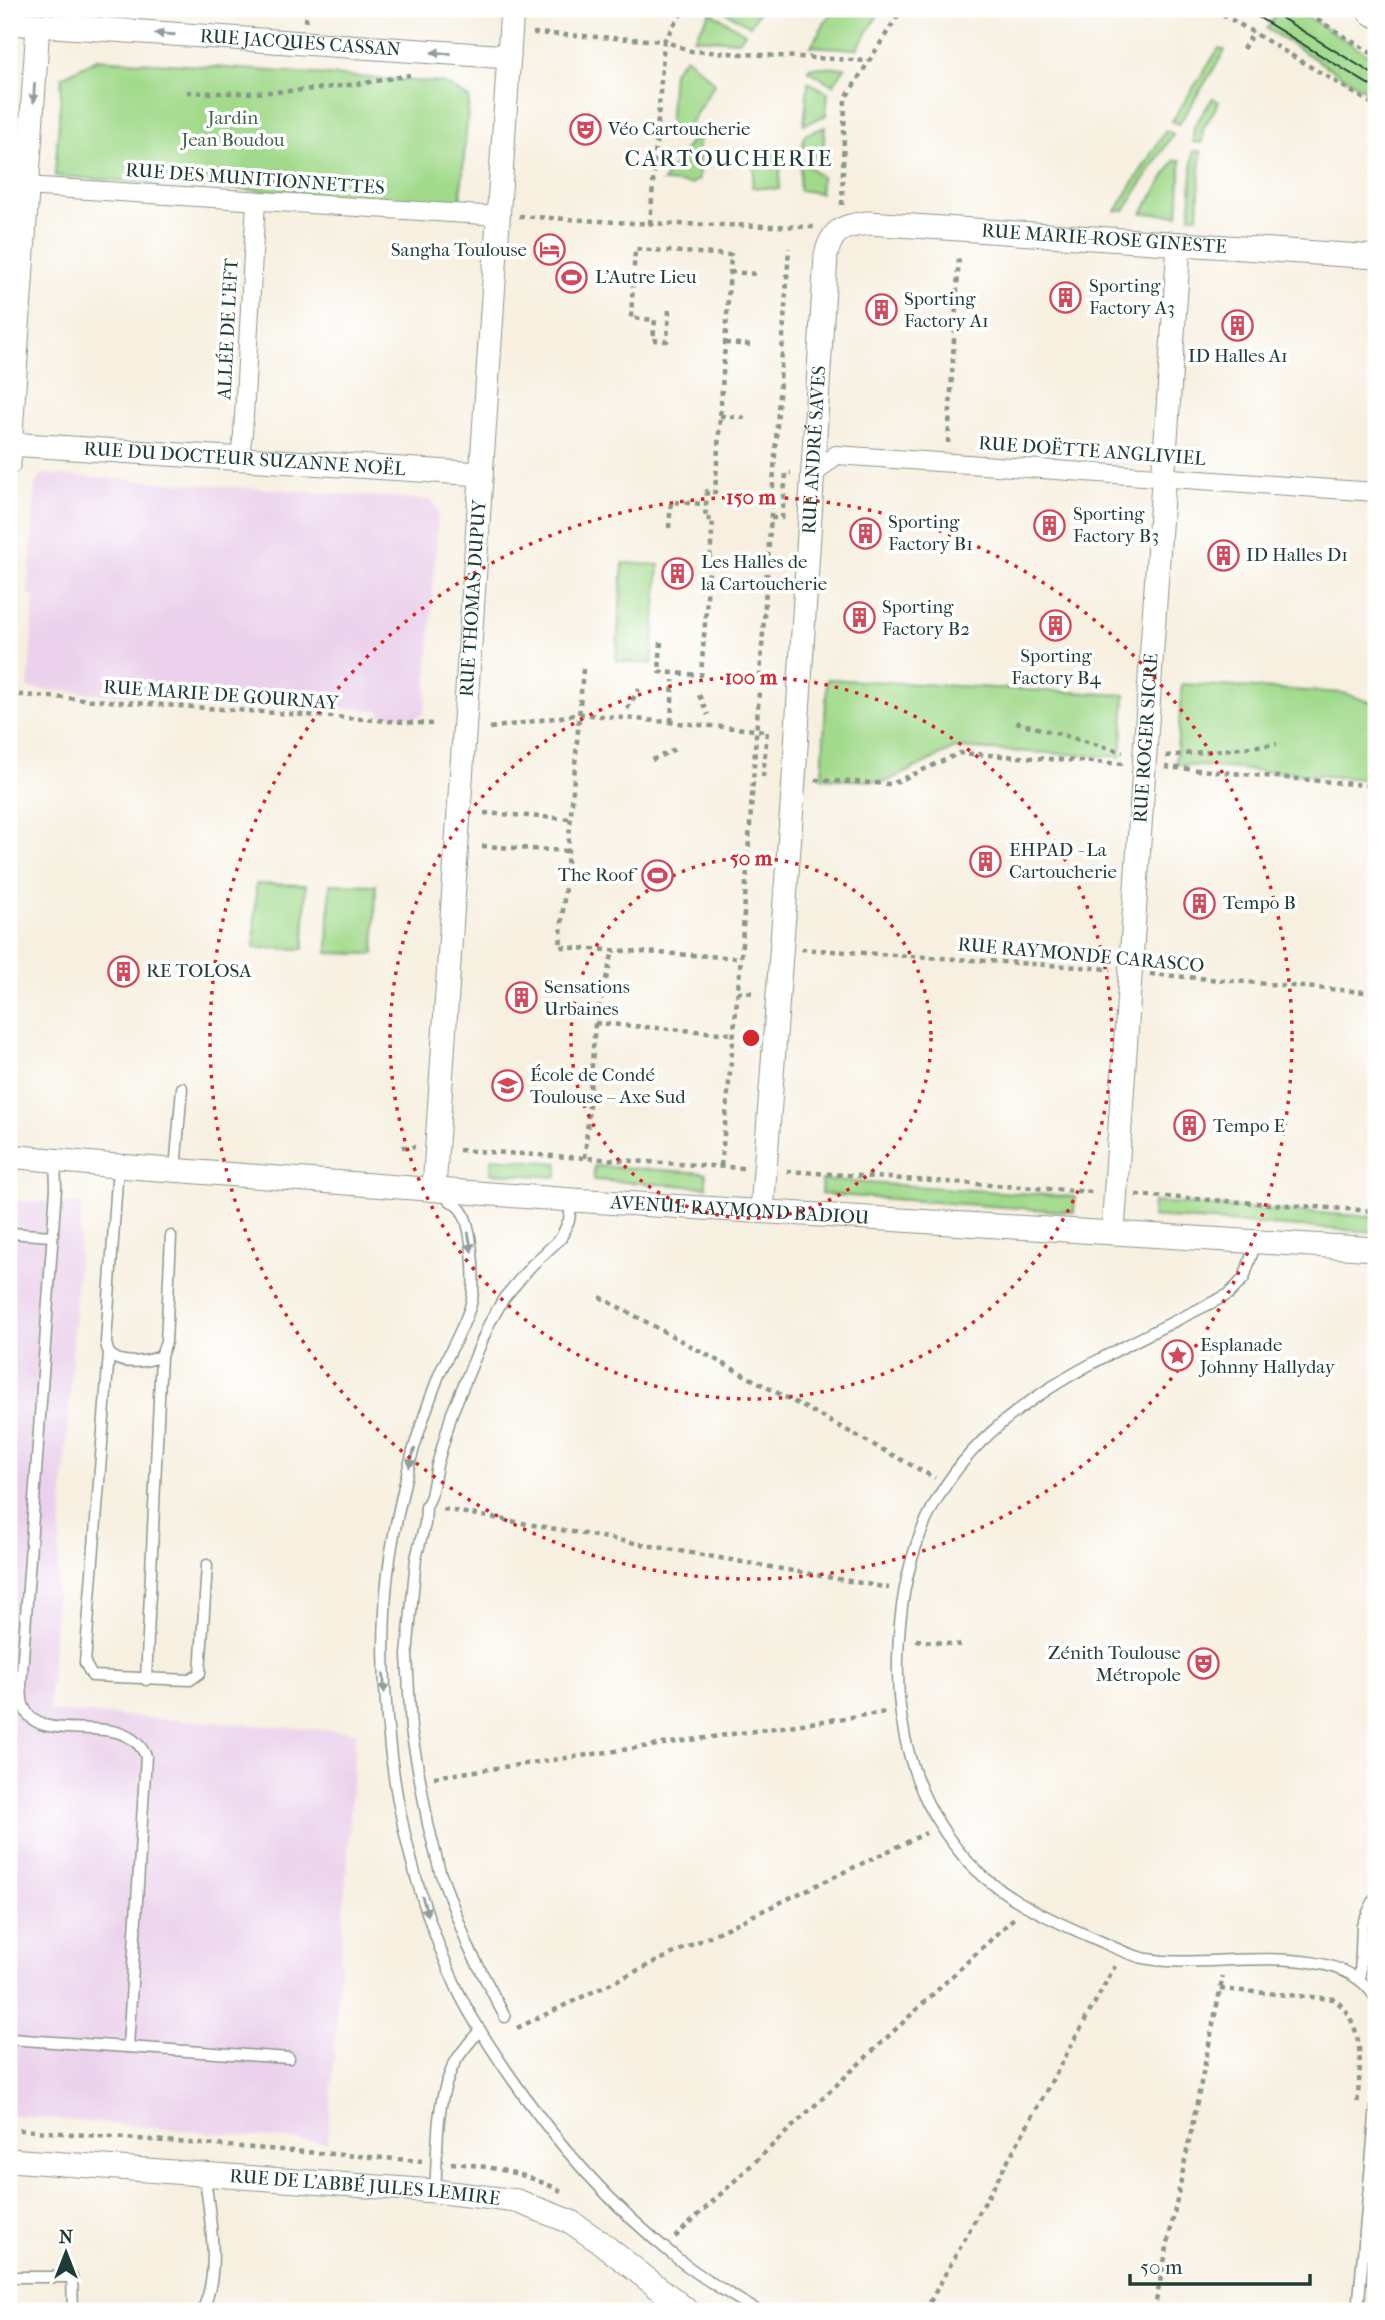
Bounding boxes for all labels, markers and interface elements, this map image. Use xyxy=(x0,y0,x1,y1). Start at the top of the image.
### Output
street label: RUE JACQUES CASSAN xyxy=(199,25,402,61)
one-way arrow xyxy=(154,28,176,39)
one-way arrow xyxy=(430,47,452,58)
one-way arrow xyxy=(28,82,39,104)
park label: Jardin Jean Boudou xyxy=(179,107,285,151)
theatre icon: Véo Cartoucherie xyxy=(568,112,602,146)
place label: Véo Cartoucherie xyxy=(607,118,750,140)
district label: CARTOUCHERIE xyxy=(625,145,833,172)
street label: RUE DES MUNITIONNETTES xyxy=(125,159,386,199)
street label: RUE MARIE-ROSE GINESTE xyxy=(981,220,1228,258)
hotel icon: Sangha Toulouse xyxy=(533,233,567,267)
place label: Sangha Toulouse xyxy=(391,239,527,261)
street label: ALLÉE DE L'EFT xyxy=(213,258,243,401)
sports icon: L'Autre Lieu xyxy=(555,260,589,294)
place label: L'Autre Lieu xyxy=(595,266,697,288)
place label: Sporting Factory A3 xyxy=(1089,275,1175,319)
building icon: Sporting Factory A3 xyxy=(1049,280,1083,314)
place label: Sporting Factory A1 xyxy=(904,288,989,332)
building icon: Sporting Factory A1 xyxy=(864,293,898,327)
building icon: ID Halles A1 xyxy=(1221,308,1255,342)
place label: ID Halles A1 xyxy=(1188,345,1288,367)
street label: RUE ANDRÉ SAVES xyxy=(798,365,830,535)
street label: RUE DOËTTE ANGLIVIEL xyxy=(978,432,1207,470)
street label: RUE DU DOCTEUR SUZANNE NOËL xyxy=(83,438,407,480)
text: 150 m xyxy=(726,485,777,509)
street label: RUE THOMAS DUPUY xyxy=(456,498,491,698)
place label: Sporting Factory B3 xyxy=(1073,503,1159,547)
building icon: Sporting Factory B3 xyxy=(1033,508,1067,542)
place label: Sporting Factory B1 xyxy=(888,511,973,555)
building icon: Sporting Factory B1 xyxy=(848,516,882,550)
building icon: ID Halles D1 xyxy=(1206,538,1240,572)
place label: ID Halles D1 xyxy=(1246,544,1348,566)
place label: Les Halles de la Cartoucherie xyxy=(700,551,827,595)
building icon: Les Halles de la Cartoucherie xyxy=(661,556,695,590)
place label: Sporting Factory B2 xyxy=(882,596,970,640)
building icon: Sporting Factory B2 xyxy=(842,601,876,635)
building icon: Sporting Factory B4 xyxy=(1039,608,1073,642)
place label: Sporting Factory B4 xyxy=(1011,645,1101,689)
street label: RUE ROGER SICRE xyxy=(1129,652,1163,824)
text: 100 m xyxy=(725,665,778,689)
street label: RUE MARIE DE GOURNAY xyxy=(103,676,340,714)
place label: EHPAD - La Cartoucherie xyxy=(1009,839,1117,883)
building icon: EHPAD - La Cartoucherie xyxy=(969,844,1003,878)
text: 50 m xyxy=(730,846,773,870)
sports icon: The Roof xyxy=(640,858,674,892)
place label: The Roof xyxy=(558,864,638,886)
building icon: Tempo B xyxy=(1183,886,1217,920)
place label: Tempo B xyxy=(1223,892,1296,914)
street label: RUE RAYMONDE CARASCO xyxy=(957,933,1205,977)
building icon: RE TOLOSA xyxy=(106,954,140,988)
place label: RE TOLOSA xyxy=(146,960,252,982)
place label: Sensations Urbaines xyxy=(544,976,630,1020)
building icon: Sensations Urbaines xyxy=(504,981,538,1015)
centre of rings xyxy=(739,1026,763,1050)
place label: École de Condé Toulouse – Axe Sud xyxy=(530,1064,686,1108)
school or university icon: École de Condé Toulouse – Axe Sud xyxy=(490,1069,524,1103)
building icon: Tempo E xyxy=(1173,1109,1207,1143)
place label: Tempo E xyxy=(1213,1115,1285,1137)
street label: AVENUE RAYMOND BADIOU xyxy=(609,1191,870,1229)
one-way arrow xyxy=(465,1231,476,1253)
place label: Esplanade Johnny Hallyday xyxy=(1198,1334,1336,1378)
place icon: Esplanade Johnny Hallyday xyxy=(1160,1339,1194,1373)
one-way arrow xyxy=(406,1448,416,1469)
place label: Zénith Toulouse Métropole xyxy=(1048,1642,1181,1686)
theatre icon: Zénith Toulouse Métropole xyxy=(1187,1647,1221,1681)
one-way arrow xyxy=(379,1672,390,1694)
one-way arrow xyxy=(420,1896,430,1917)
street label: RUE DE L'ABBÉ JULES LEMIRE xyxy=(229,2165,502,2210)
north arrow xyxy=(32,2218,102,2288)
text: N xyxy=(59,2226,74,2248)
scale bar xyxy=(1130,2243,1310,2287)
text: 50 m xyxy=(1140,2255,1183,2279)

